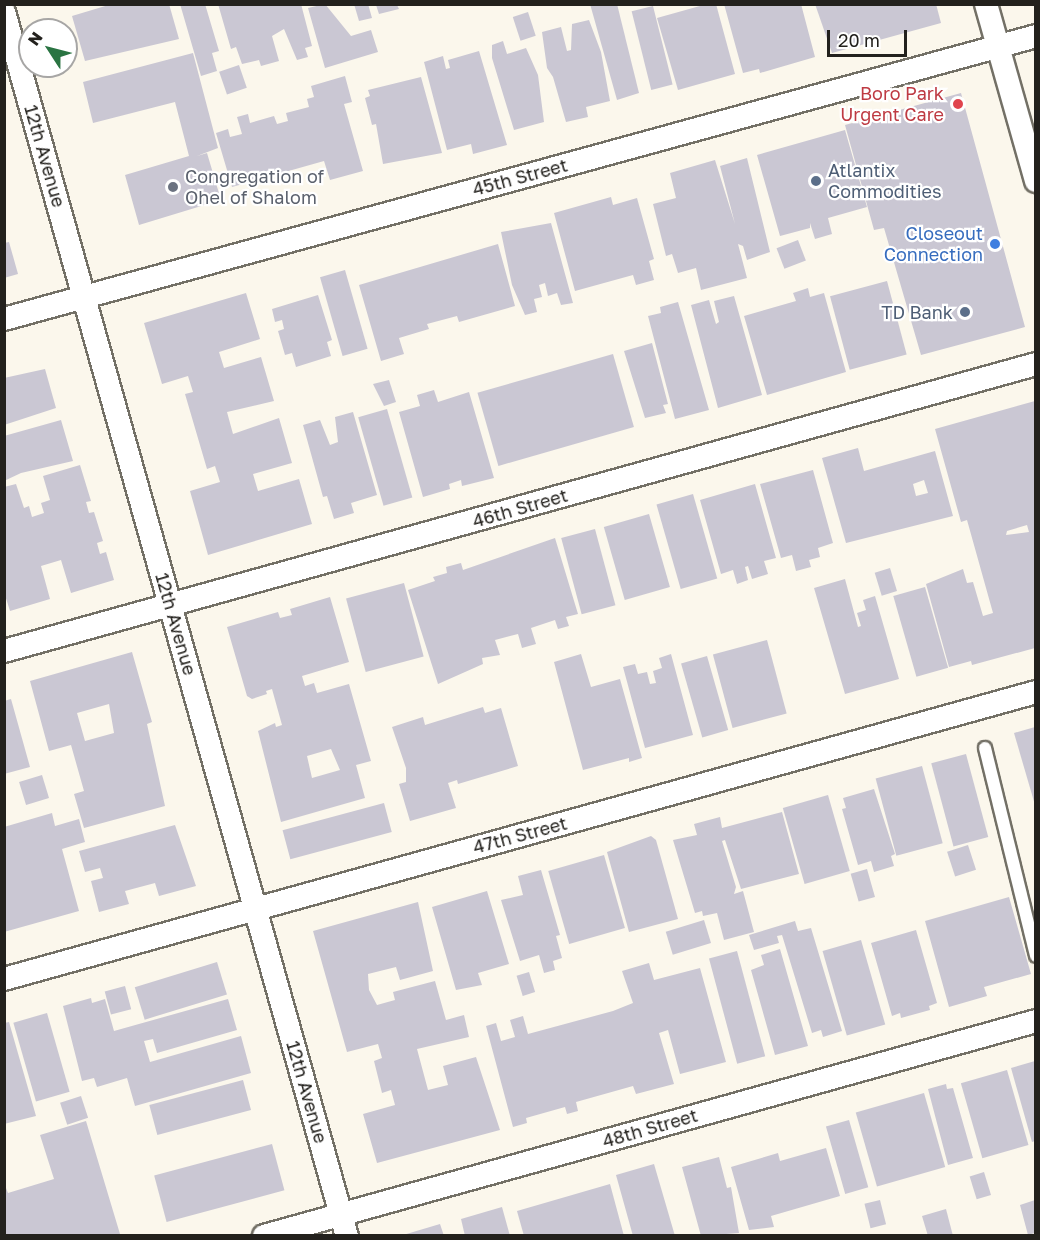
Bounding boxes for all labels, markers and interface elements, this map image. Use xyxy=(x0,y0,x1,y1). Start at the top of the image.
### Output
north arrow xyxy=(18,18,78,78)
scale bar xyxy=(830,18,910,56)
text: N xyxy=(23,28,47,49)
text: 20 m xyxy=(838,29,880,51)
place label: Boro Park Urgent Care xyxy=(840,83,944,125)
marker: Boro Park Urgent Care xyxy=(949,95,967,113)
street label: 12th Avenue xyxy=(20,102,70,210)
street label: 45th Street xyxy=(470,154,570,200)
place label: Atlantix Commodities xyxy=(828,160,942,202)
place label: Congregation of Ohel of Shalom xyxy=(185,166,324,208)
marker: Atlantix Commodities xyxy=(809,174,823,188)
marker: Congregation of Ohel of Shalom xyxy=(166,180,180,194)
place label: Closeout Connection xyxy=(884,223,983,266)
marker: Closeout Connection xyxy=(988,237,1002,251)
place label: TD Bank xyxy=(881,301,953,323)
marker: TD Bank xyxy=(958,305,972,319)
street label: 46th Street xyxy=(470,484,570,532)
street label: 12th Avenue xyxy=(151,570,201,678)
street label: 47th Street xyxy=(471,812,569,858)
street label: 12th Avenue xyxy=(282,1038,332,1146)
street label: 48th Street xyxy=(600,1104,700,1152)

